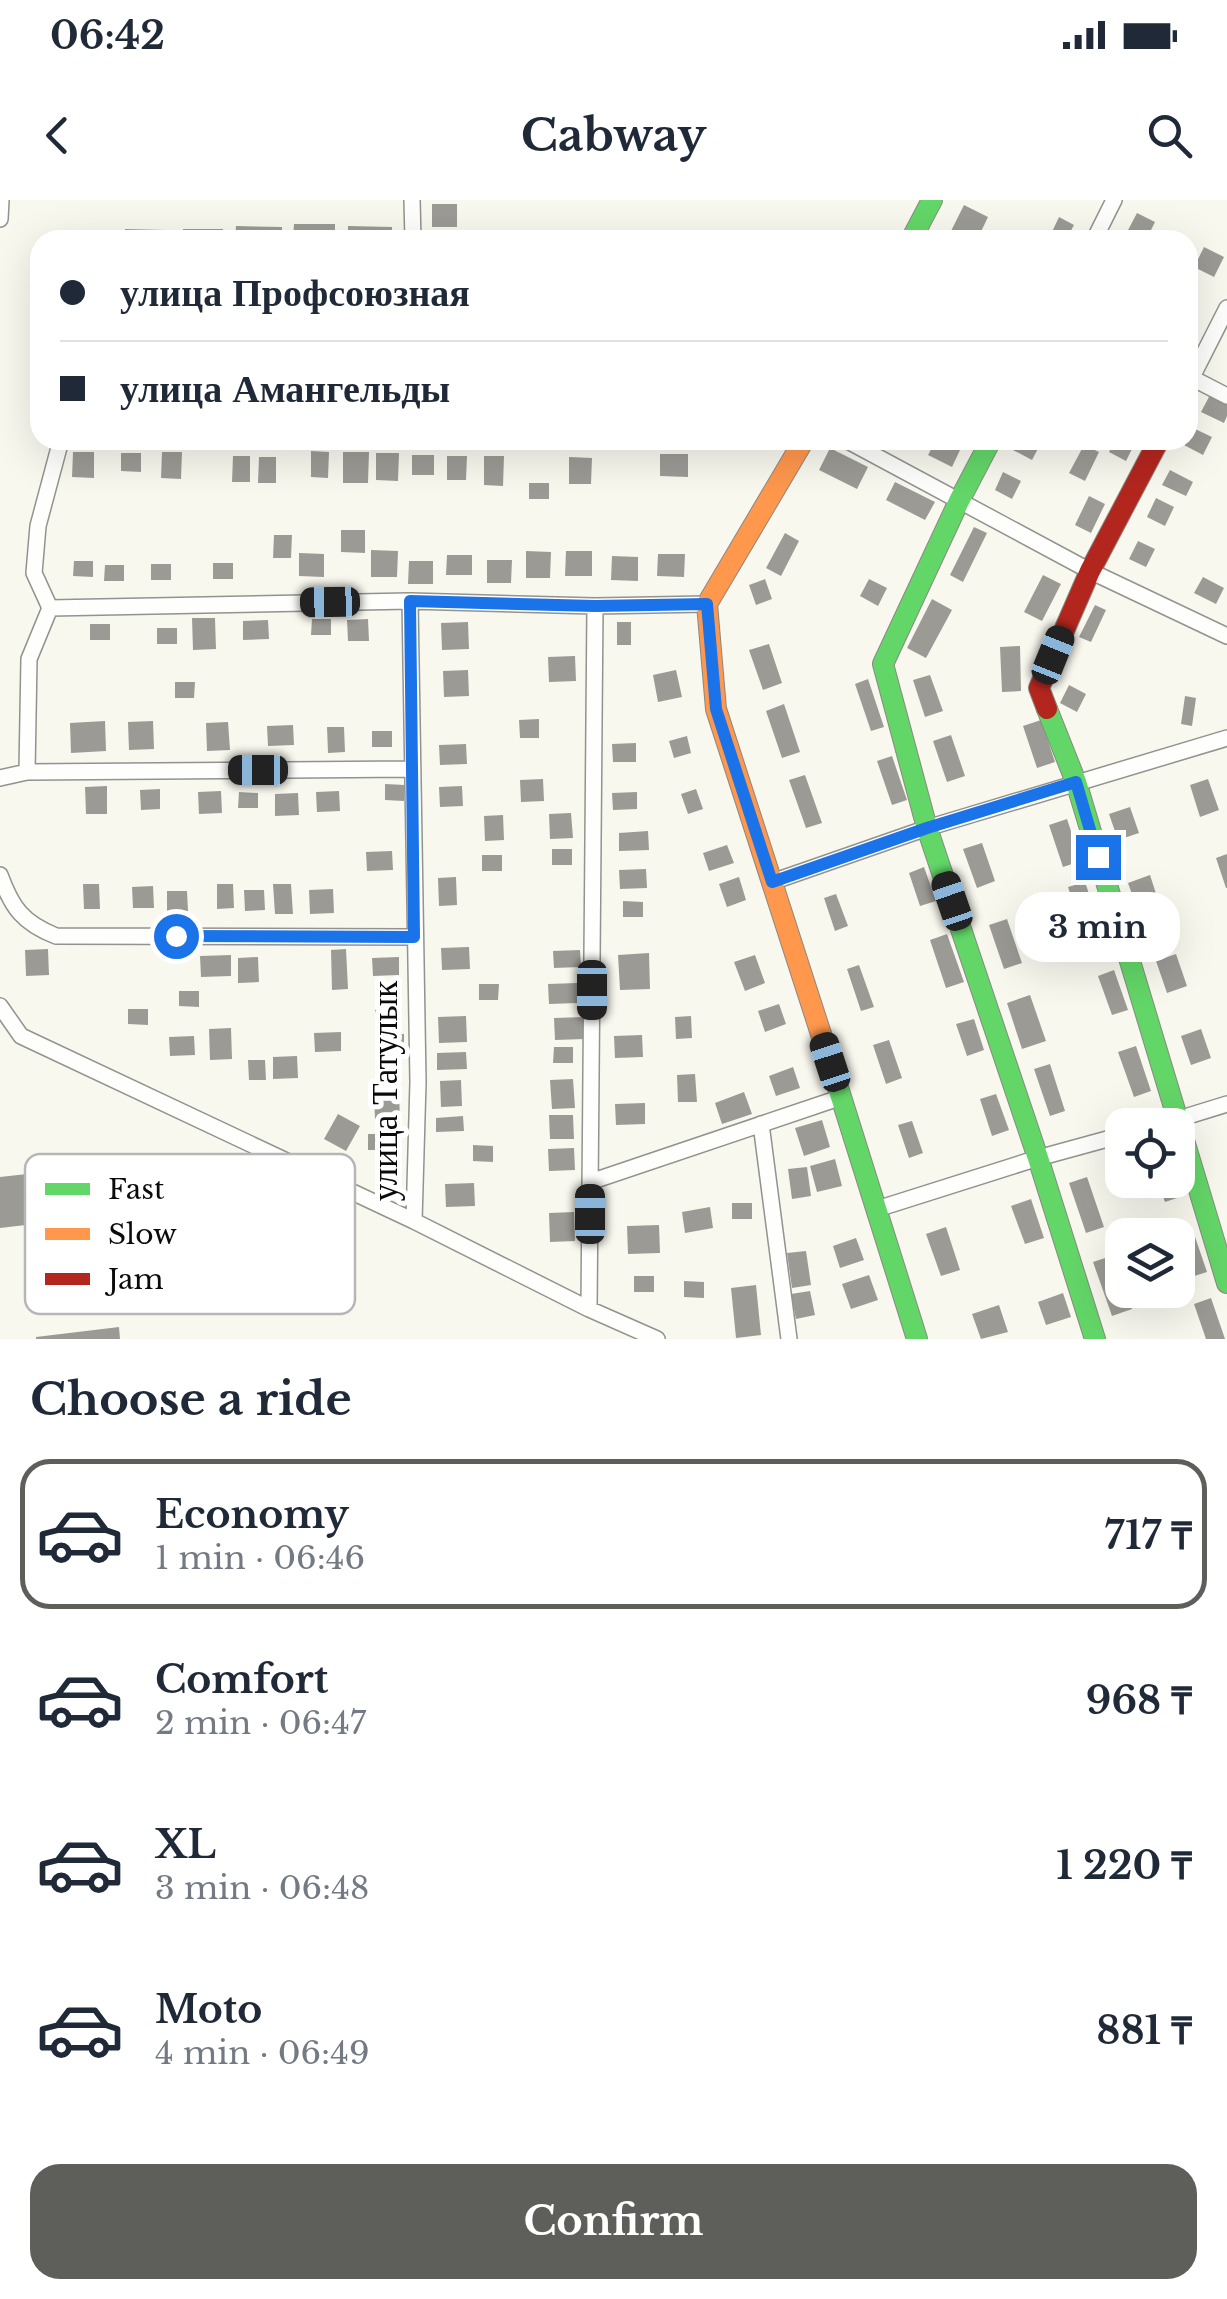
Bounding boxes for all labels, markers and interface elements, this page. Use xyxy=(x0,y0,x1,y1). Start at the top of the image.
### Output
text: 06:42 xyxy=(50,12,165,59)
text: Cabway xyxy=(521,107,706,163)
icon: back xyxy=(30,108,85,163)
icon: search xyxy=(1142,108,1197,163)
text: улица Профсоюзная xyxy=(120,269,470,316)
text: улица Амангельды xyxy=(120,365,450,412)
car xyxy=(300,586,360,618)
car xyxy=(1028,622,1078,688)
car xyxy=(228,755,288,785)
route end xyxy=(1076,835,1121,880)
car xyxy=(928,868,976,934)
callout: 3 min xyxy=(1016,892,1180,962)
text: 3 min xyxy=(1048,907,1147,947)
route start xyxy=(154,914,199,959)
car xyxy=(577,960,607,1020)
street label: улица Татулык xyxy=(363,980,406,1201)
car xyxy=(806,1029,854,1095)
map controls xyxy=(1105,1108,1195,1308)
button: locate xyxy=(1105,1108,1195,1198)
legend xyxy=(25,1154,355,1314)
text: Fast xyxy=(108,1172,165,1207)
car xyxy=(575,1184,605,1244)
text: Slow xyxy=(108,1217,177,1252)
button: layers xyxy=(1105,1218,1195,1308)
text: Jam xyxy=(104,1262,164,1297)
text: Choose a ride xyxy=(30,1371,352,1427)
icon: car xyxy=(35,1489,125,1579)
text: Economy xyxy=(155,1491,349,1538)
text: 717 ₸ xyxy=(1105,1512,1192,1559)
text: 1 min · 06:46 xyxy=(155,1538,365,1578)
icon: car xyxy=(35,1654,125,1744)
text: Comfort xyxy=(155,1656,328,1703)
text: 968 ₸ xyxy=(1086,1677,1192,1724)
text: 2 min · 06:47 xyxy=(155,1703,366,1743)
icon: car xyxy=(35,1819,125,1909)
text: XL xyxy=(155,1821,216,1868)
text: 1 220 ₸ xyxy=(1056,1842,1192,1889)
text: 3 min · 06:48 xyxy=(155,1868,369,1908)
icon: car xyxy=(35,1984,125,2074)
text: Moto xyxy=(155,1986,262,2033)
text: 881 ₸ xyxy=(1096,2007,1192,2054)
text: 4 min · 06:49 xyxy=(155,2033,370,2073)
button: Confirm xyxy=(30,2164,1197,2279)

